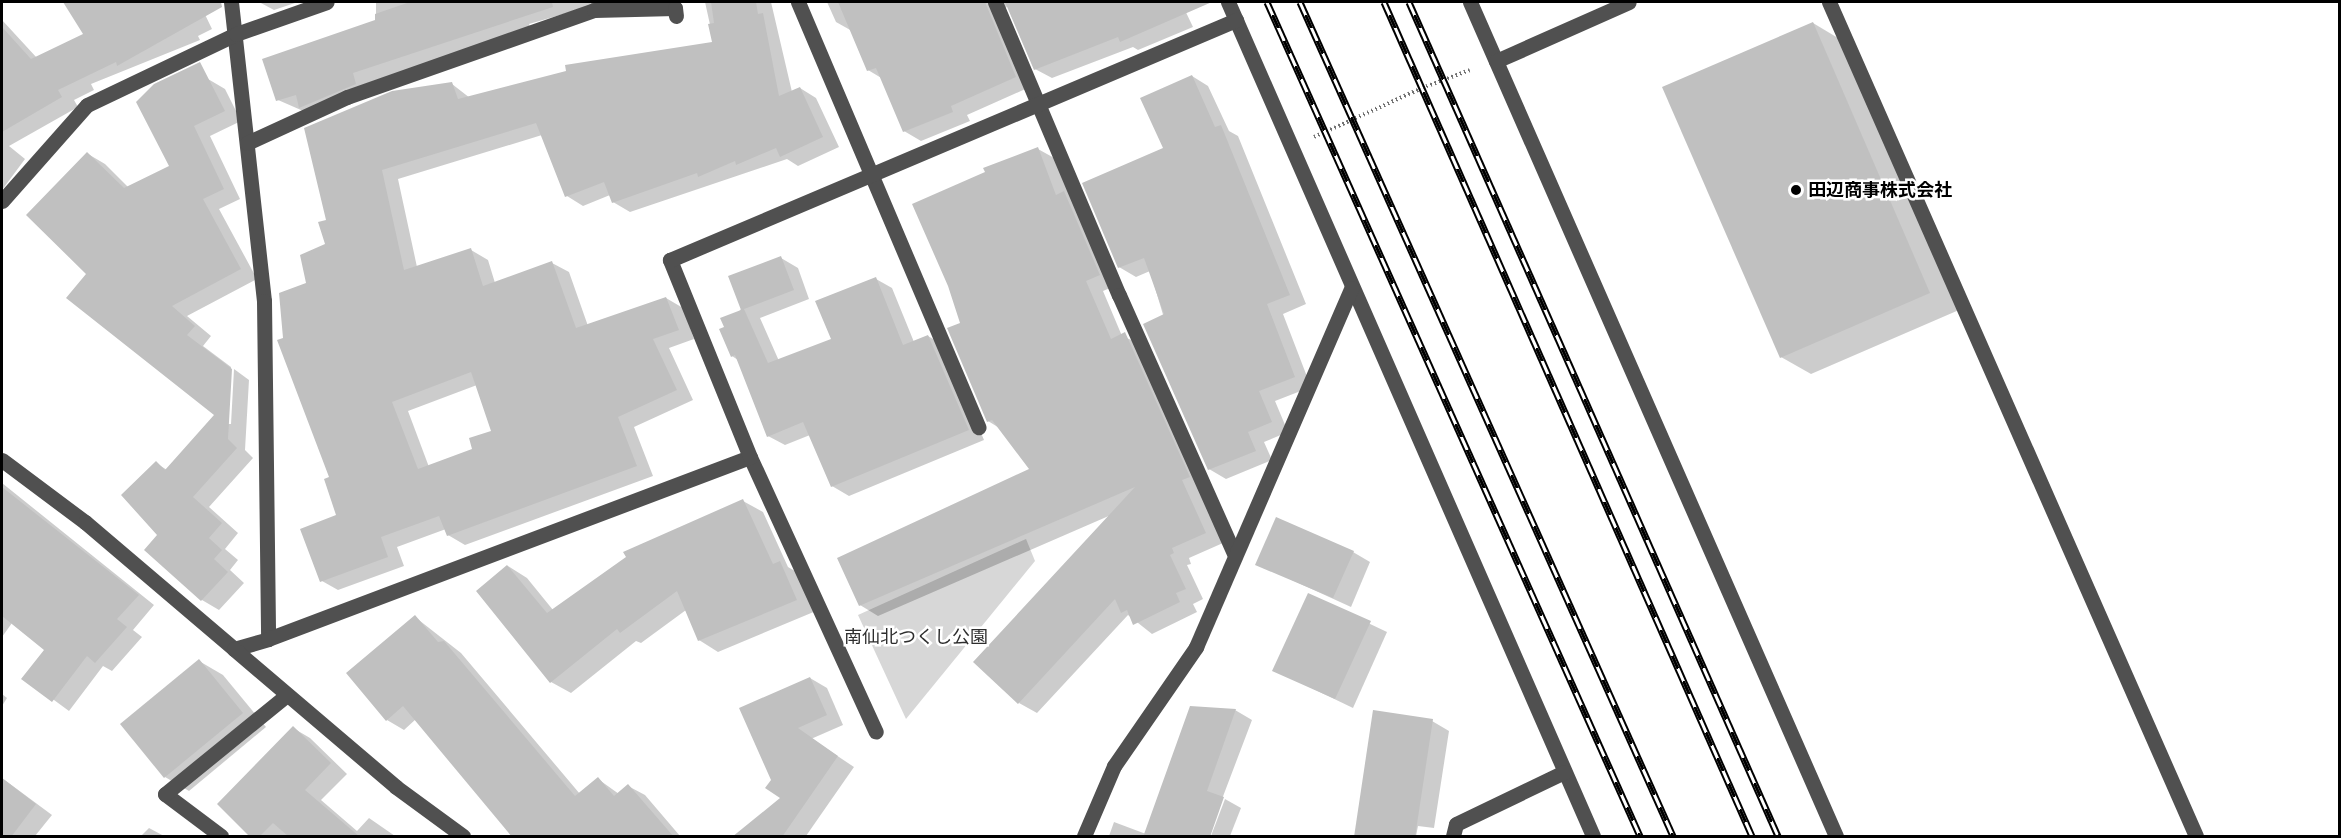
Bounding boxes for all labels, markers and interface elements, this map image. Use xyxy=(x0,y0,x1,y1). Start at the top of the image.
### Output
place label: 田辺商事株式会社 xyxy=(1808,179,1952,201)
marker: 田辺商事株式会社 xyxy=(1789,183,1803,197)
park label: 南仙北つくし公園 xyxy=(844,626,988,648)

